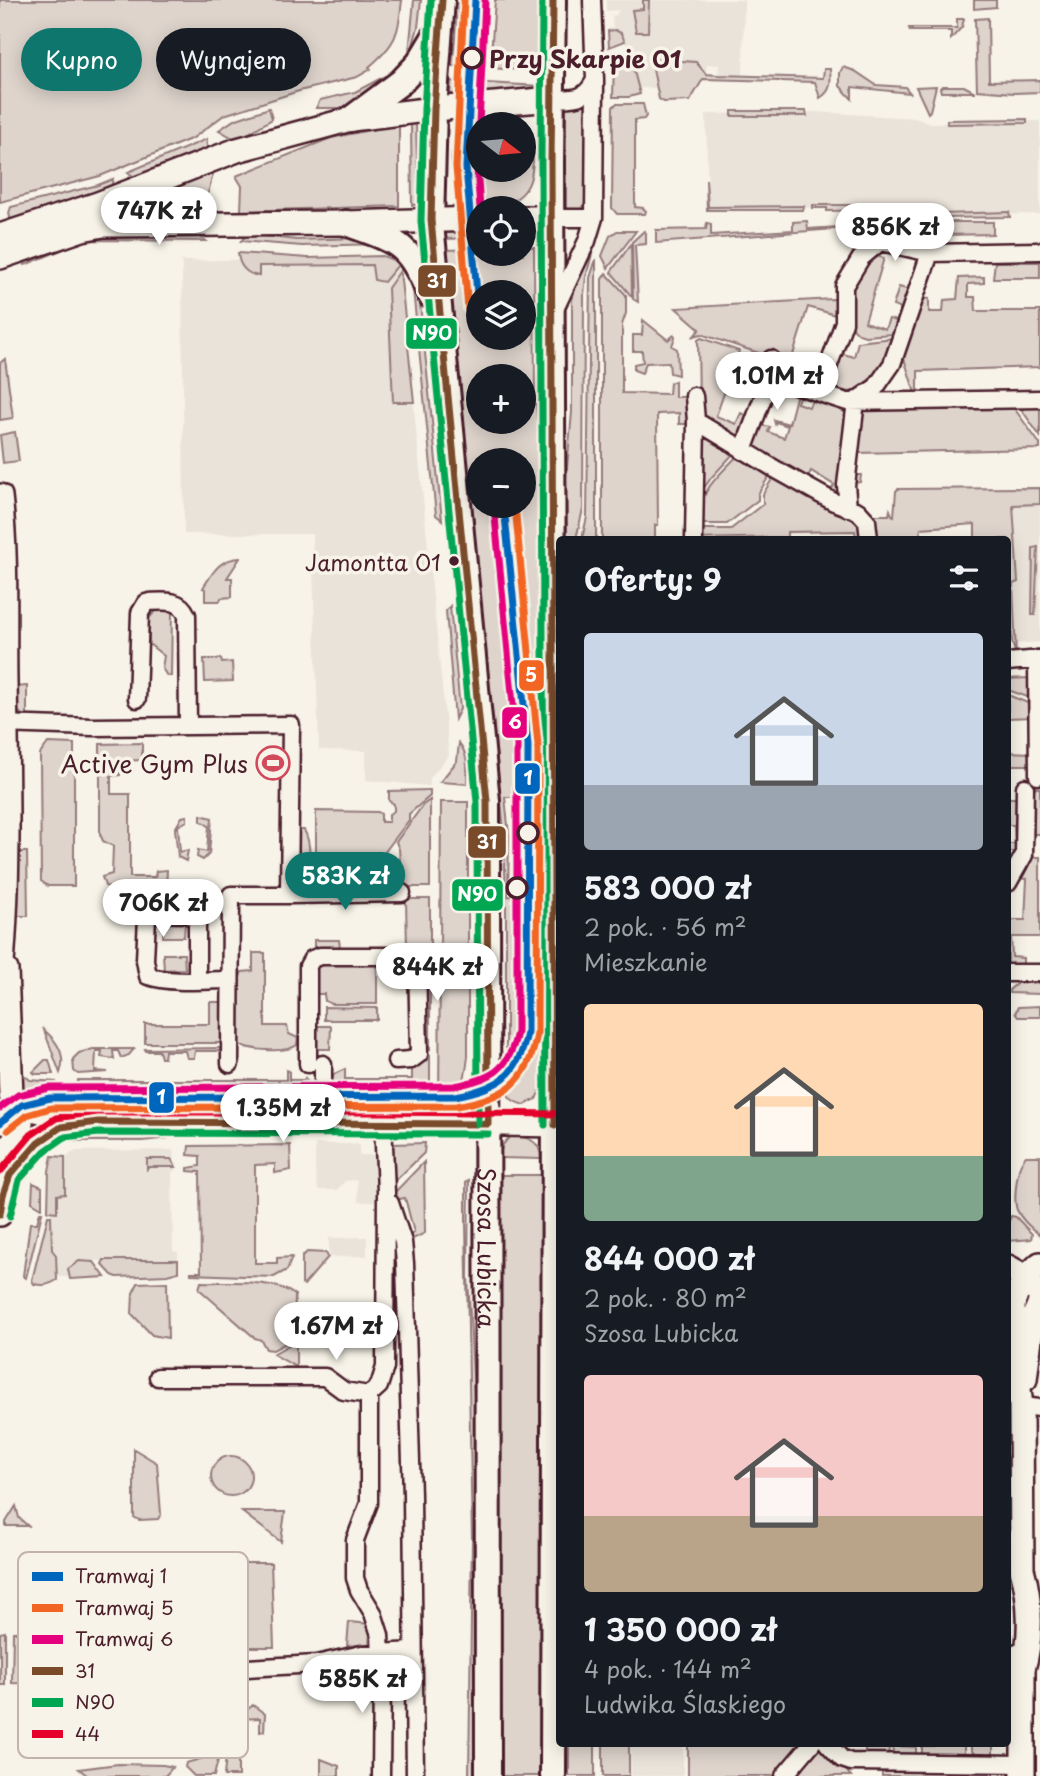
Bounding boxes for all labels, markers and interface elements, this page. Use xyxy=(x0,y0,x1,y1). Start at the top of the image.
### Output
chip: Kupno xyxy=(21,28,142,91)
chip: Wynajem xyxy=(156,28,311,91)
place label: Przy Skarpie 01 xyxy=(489,40,681,76)
marker: Przy Skarpie 01 xyxy=(461,47,483,69)
north arrow xyxy=(466,112,536,182)
map controls xyxy=(466,112,536,518)
pin: 747K zł xyxy=(94,188,224,247)
text: 747K zł xyxy=(117,192,201,227)
button: locate xyxy=(466,196,536,266)
pin: 856K zł xyxy=(830,204,960,263)
text: 856K zł xyxy=(851,208,939,243)
line badge: 31 xyxy=(417,264,457,298)
text: 31 xyxy=(427,266,447,294)
button: layers xyxy=(466,280,536,350)
line badge: N90 xyxy=(405,317,458,350)
text: N90 xyxy=(412,318,452,346)
pin: 1.01M zł xyxy=(705,352,849,412)
text: 1.01M zł xyxy=(731,357,823,392)
button: + xyxy=(466,364,536,434)
button: − xyxy=(466,448,536,518)
place label: Jamontta 01 xyxy=(305,545,441,578)
marker: Jamontta 01 xyxy=(447,554,461,568)
text: Oferty: 9 xyxy=(584,556,722,601)
icon: filters xyxy=(945,559,983,597)
line badge: 5 xyxy=(518,659,545,692)
text: 5 xyxy=(525,660,537,688)
icon: home xyxy=(721,678,847,804)
line badge: 6 xyxy=(501,706,528,739)
text: 6 xyxy=(508,707,522,735)
sports icon: Active Gym Plus xyxy=(254,744,292,782)
place label: Active Gym Plus xyxy=(61,745,248,781)
line badge: 1 xyxy=(514,762,541,795)
text: 1 xyxy=(523,763,533,791)
unlabelled marker xyxy=(517,822,539,844)
line badge: 31 xyxy=(467,825,507,859)
text: 31 xyxy=(477,827,497,855)
pin: 583K zł xyxy=(280,852,410,912)
text: 583K zł xyxy=(301,857,389,892)
text: 583 000 zł xyxy=(584,864,750,909)
unlabelled marker xyxy=(506,877,528,899)
line badge: N90 xyxy=(451,878,504,912)
text: N90 xyxy=(457,879,497,907)
pin: 706K zł xyxy=(98,880,228,939)
text: 706K zł xyxy=(119,884,207,919)
text: 2 pok. · 56 m² xyxy=(584,909,747,944)
pin: 844K zł xyxy=(372,944,502,1003)
text: Mieszkanie xyxy=(584,944,708,979)
text: 844K zł xyxy=(392,948,482,983)
icon: home xyxy=(721,1049,847,1175)
line badge: 1 xyxy=(148,1081,175,1114)
text: 1 xyxy=(156,1082,166,1110)
pin: 1.35M zł xyxy=(211,1084,355,1144)
text: 1.35M zł xyxy=(236,1089,330,1124)
street label: Szosa Lubicka xyxy=(469,1167,506,1329)
text: 844 000 zł xyxy=(584,1235,754,1280)
text: 2 pok. · 80 m² xyxy=(584,1280,747,1315)
pin: 1.67M zł xyxy=(264,1302,408,1362)
text: 1.67M zł xyxy=(290,1307,382,1342)
text: Szosa Lubicka xyxy=(584,1315,738,1350)
icon: home xyxy=(721,1420,847,1546)
legend xyxy=(18,1552,248,1758)
text: Tramwaj 1 xyxy=(75,1561,167,1589)
text: Tramwaj 5 xyxy=(75,1593,173,1621)
text: 1 350 000 zł xyxy=(584,1606,776,1651)
text: Tramwaj 6 xyxy=(75,1624,173,1652)
text: 4 pok. · 144 m² xyxy=(584,1651,752,1686)
text: 31 xyxy=(75,1656,95,1684)
pin: 585K zł xyxy=(297,1656,427,1715)
text: 585K zł xyxy=(318,1660,406,1695)
text: Ludwika Ślaskiego xyxy=(584,1686,786,1721)
text: N90 xyxy=(75,1687,115,1715)
text: 44 xyxy=(75,1719,100,1747)

